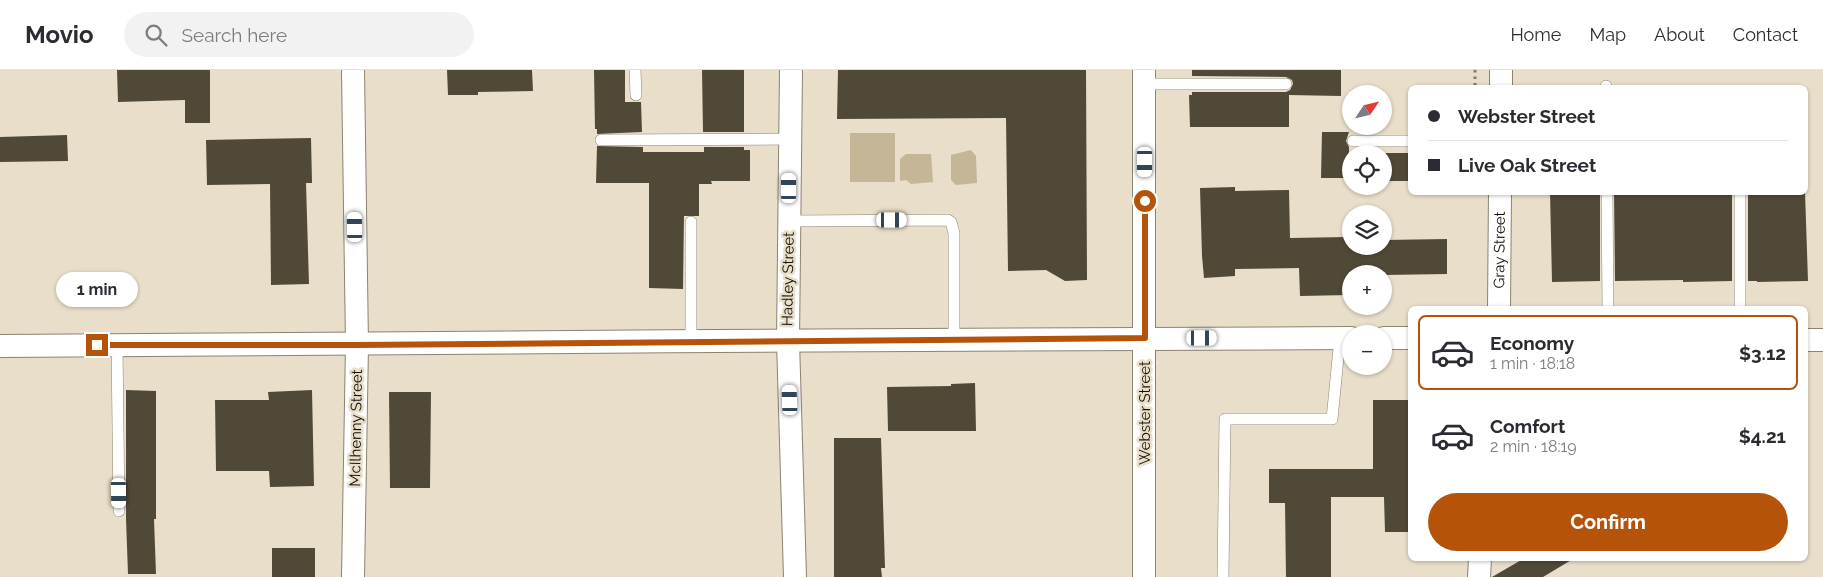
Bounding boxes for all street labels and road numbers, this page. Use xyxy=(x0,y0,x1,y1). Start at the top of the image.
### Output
street label: Gray Street xyxy=(1490,211,1509,289)
street label: Hadley Street xyxy=(778,232,798,326)
street label: Webster Street xyxy=(1136,361,1154,465)
street label: McIlhenny Street xyxy=(346,369,366,487)

